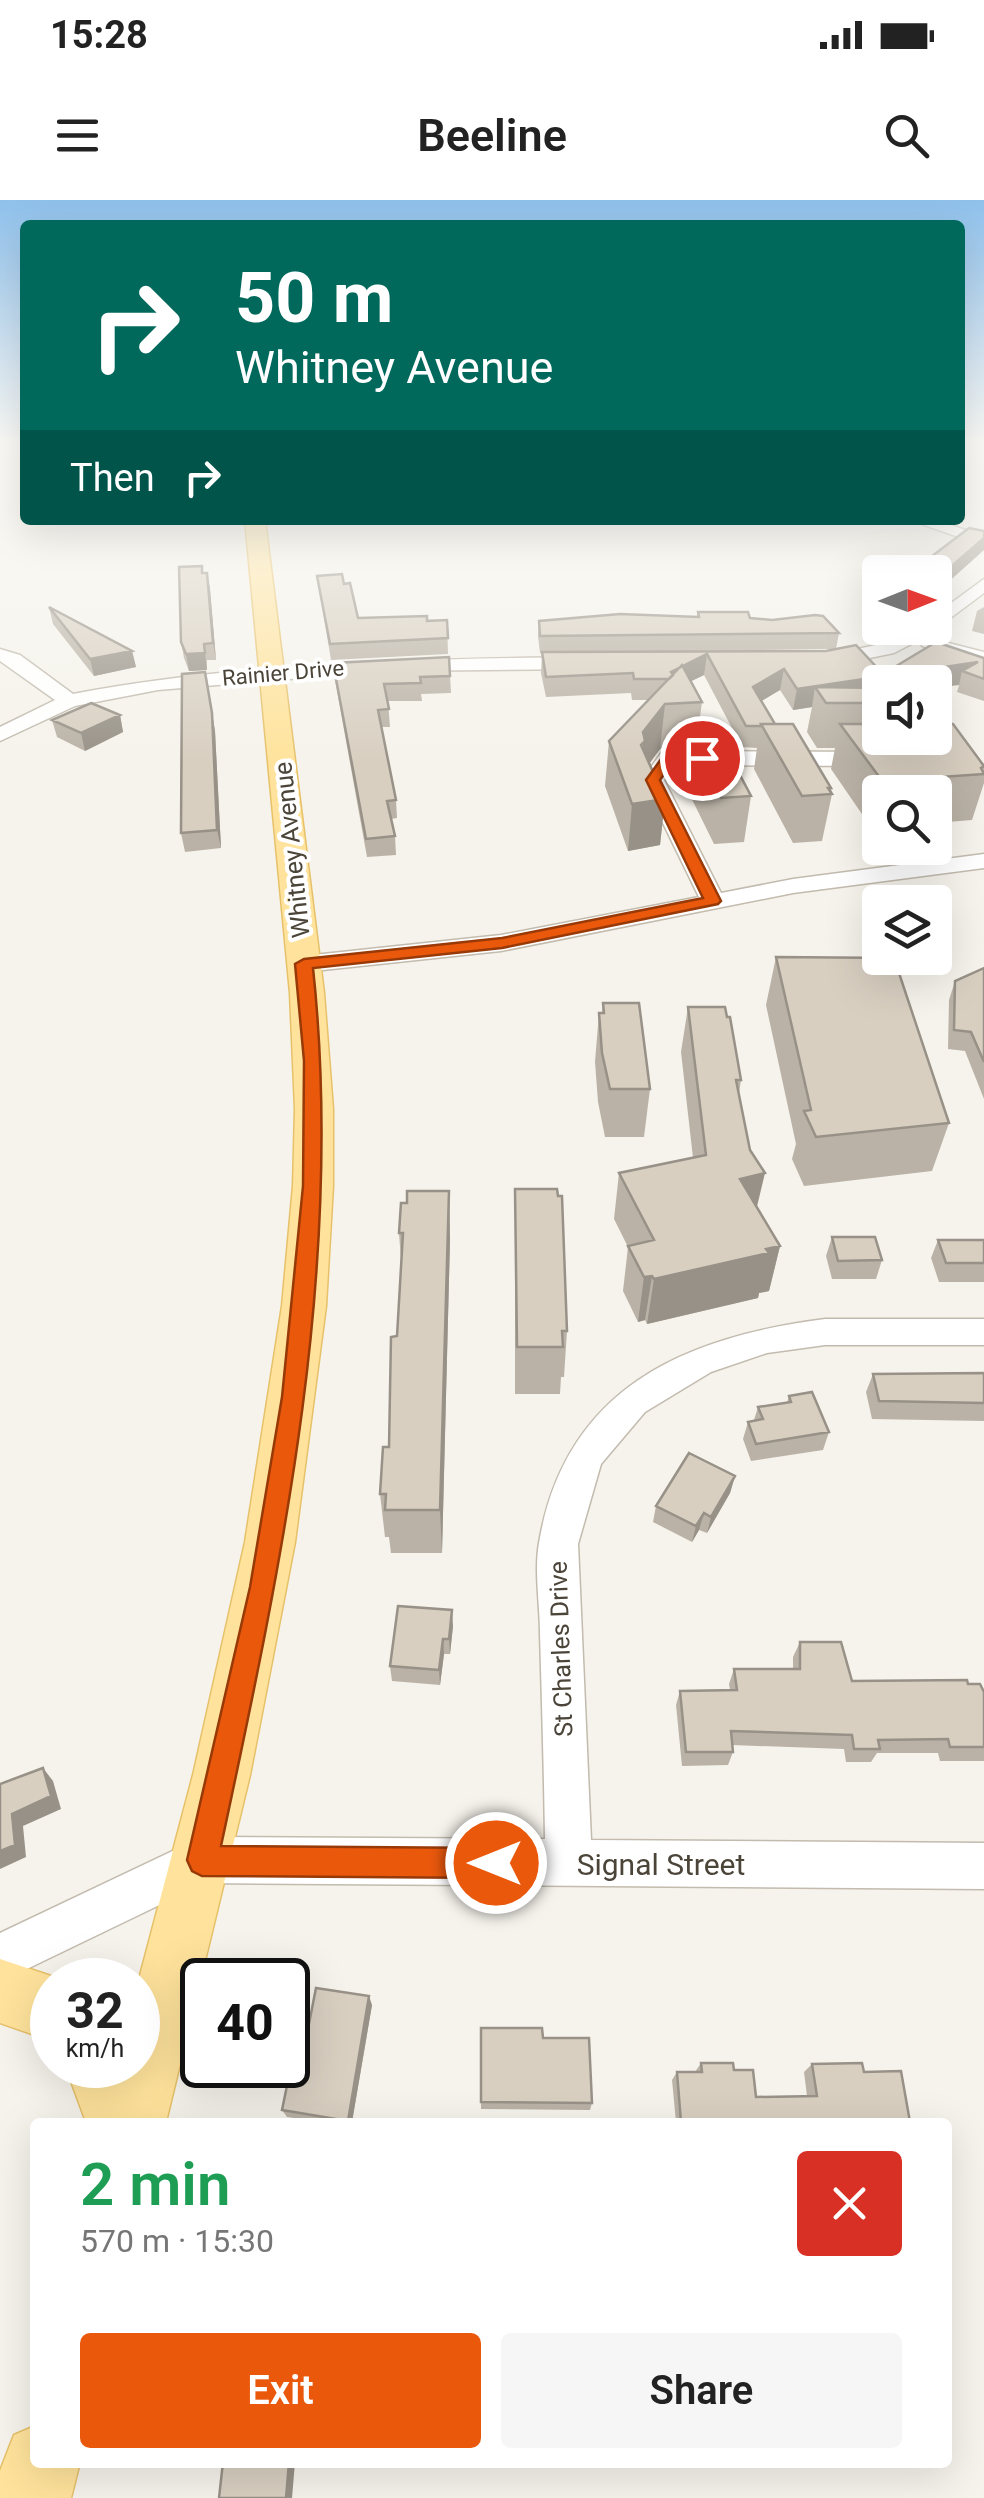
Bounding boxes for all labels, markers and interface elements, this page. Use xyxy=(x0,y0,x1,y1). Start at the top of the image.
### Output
text: 15:28 xyxy=(50,13,148,57)
icon: menu xyxy=(50,108,105,163)
icon: search xyxy=(879,108,934,163)
text: Beeline xyxy=(417,109,567,162)
text: 50 m xyxy=(235,257,393,339)
icon: right xyxy=(70,260,200,390)
text: Whitney Avenue xyxy=(235,341,553,394)
icon: right xyxy=(175,450,230,505)
text: Then xyxy=(70,456,155,500)
north arrow xyxy=(862,555,952,645)
map controls xyxy=(862,555,952,975)
street label: Rainier Drive xyxy=(221,655,345,691)
button: sound xyxy=(862,665,952,755)
pin xyxy=(660,716,745,801)
icon: arrive xyxy=(675,731,730,786)
street label: Whitney Avenue xyxy=(268,761,316,939)
button: search xyxy=(862,775,952,865)
button: layers xyxy=(862,885,952,975)
street label: St Charles Drive xyxy=(543,1561,579,1737)
position arrow xyxy=(444,1811,548,1915)
street label: Signal Street xyxy=(577,1847,745,1882)
speed limit sign: 40 xyxy=(180,1958,310,2088)
text: 32 xyxy=(66,1982,124,2040)
text: km/h xyxy=(66,2034,124,2063)
text: 2 min xyxy=(80,2149,230,2220)
button: close xyxy=(797,2151,902,2256)
text: 570 m · 15:30 xyxy=(80,2222,274,2260)
button: Exit xyxy=(80,2333,481,2448)
button: Share xyxy=(501,2333,902,2448)

